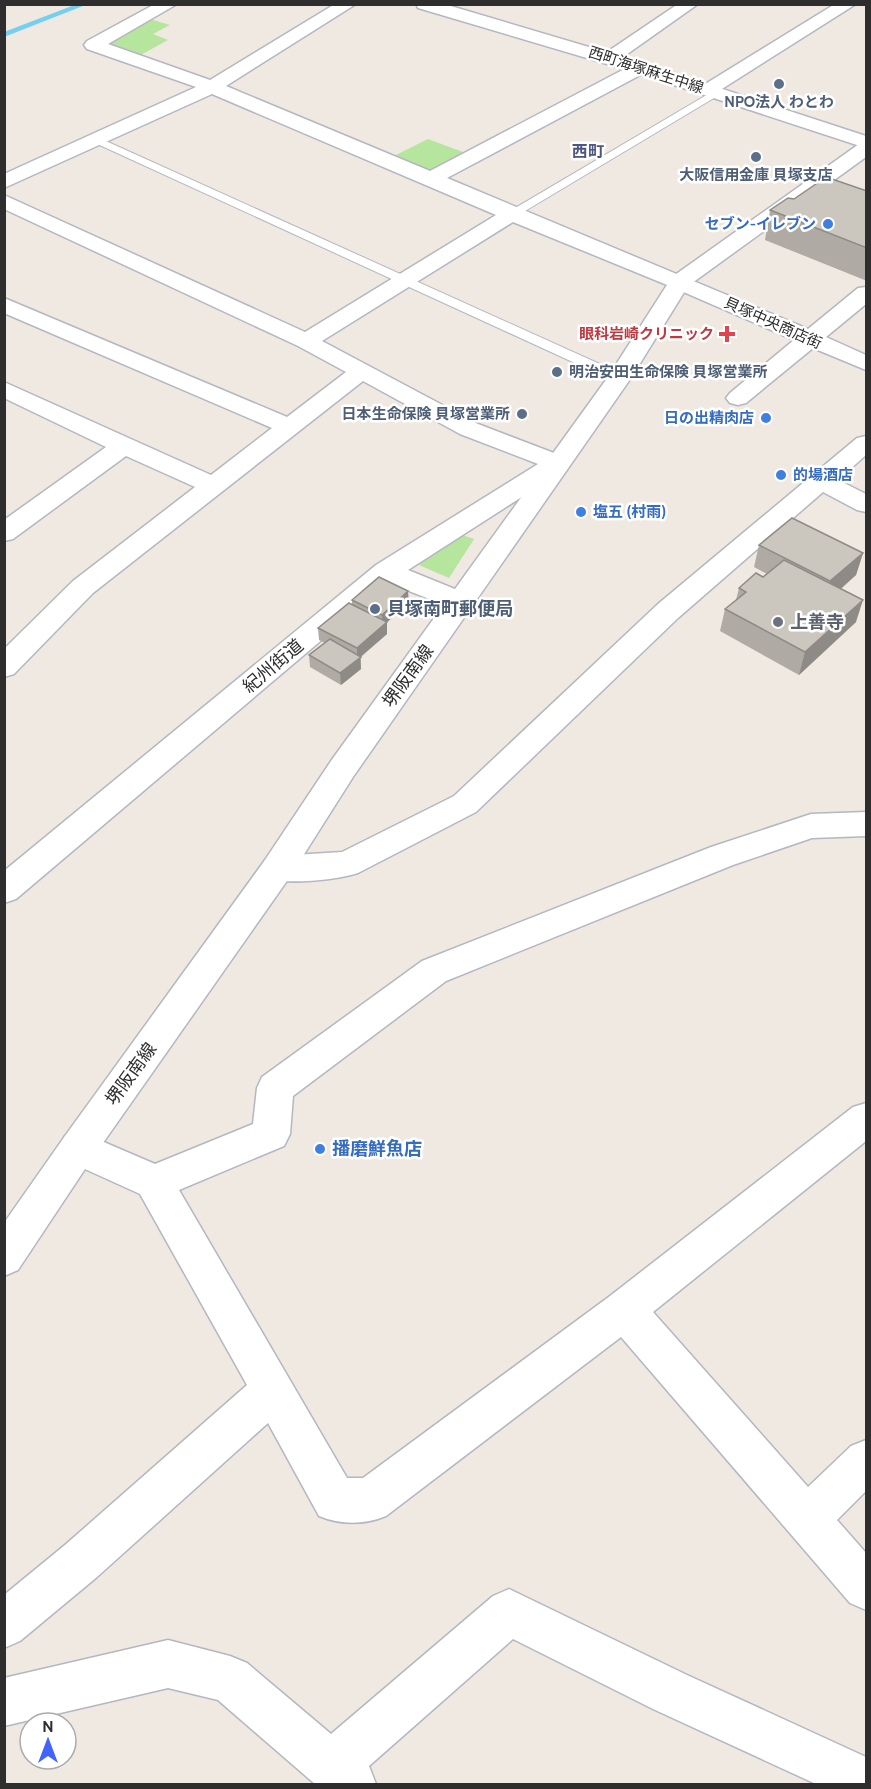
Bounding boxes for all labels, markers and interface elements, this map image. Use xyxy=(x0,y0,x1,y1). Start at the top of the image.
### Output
street label: 西町海塚麻生中線 xyxy=(586,43,706,97)
marker: NPO法人 わとわ xyxy=(772,77,786,91)
place label: NPO法人 わとわ xyxy=(724,93,834,111)
district label: 西町 xyxy=(572,142,604,161)
marker: 大阪信用金庫 貝塚支店 xyxy=(749,150,763,164)
place label: 大阪信用金庫 貝塚支店 xyxy=(679,166,833,184)
place label: セブン-イレブン xyxy=(705,215,816,233)
marker: セブン-イレブン xyxy=(821,217,835,231)
street label: 貝塚中央商店街 xyxy=(721,293,825,353)
place label: 眼科岩崎クリニック xyxy=(579,325,714,343)
marker: 眼科岩崎クリニック xyxy=(718,325,736,343)
place label: 明治安田生命保険 貝塚営業所 xyxy=(569,363,767,381)
marker: 明治安田生命保険 貝塚営業所 xyxy=(550,365,564,379)
place label: 日本生命保険 貝塚営業所 xyxy=(342,405,510,423)
marker: 日本生命保険 貝塚営業所 xyxy=(515,407,529,421)
place label: 日の出精肉店 xyxy=(664,409,754,427)
marker: 日の出精肉店 xyxy=(759,411,773,425)
place label: 的場酒店 xyxy=(793,466,853,484)
marker: 的場酒店 xyxy=(774,468,788,482)
place label: 塩五 (村雨) xyxy=(593,503,666,521)
marker: 塩五 (村雨) xyxy=(574,505,588,519)
place label: 貝塚南町郵便局 xyxy=(387,598,513,620)
marker: 貝塚南町郵便局 xyxy=(368,602,382,616)
place label: 上善寺 xyxy=(790,611,844,633)
marker: 上善寺 xyxy=(771,615,785,629)
street label: 紀州街道 xyxy=(238,634,308,698)
street label: 堺阪南線 xyxy=(378,640,438,712)
street label: 堺阪南線 xyxy=(101,1038,161,1110)
place label: 播磨鮮魚店 xyxy=(332,1138,422,1160)
marker: 播磨鮮魚店 xyxy=(313,1142,327,1156)
north arrow xyxy=(18,1711,78,1771)
text: N xyxy=(42,1717,54,1736)

